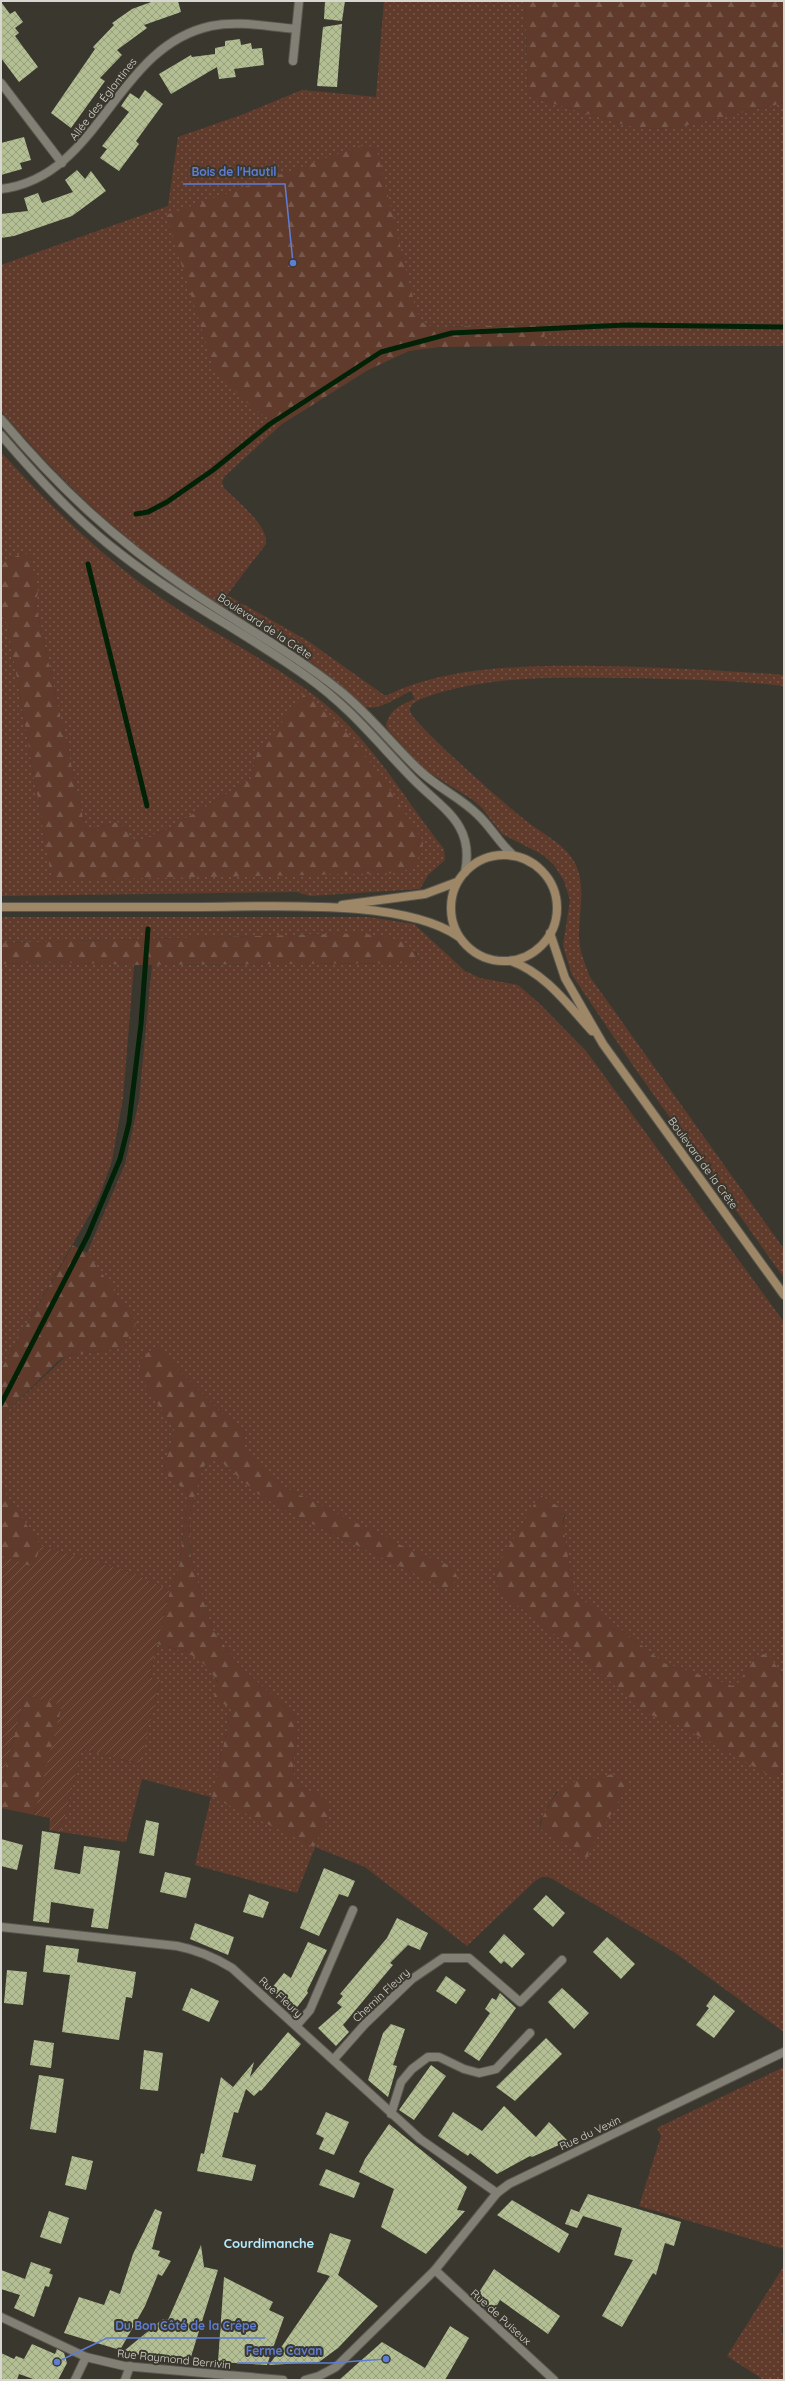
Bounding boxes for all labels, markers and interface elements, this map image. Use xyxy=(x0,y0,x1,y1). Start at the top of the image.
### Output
street label: Allée des Églantines xyxy=(66,55,140,143)
callout: Bois de l'Hautil xyxy=(183,160,285,184)
text: Bois de l'Hautil xyxy=(191,164,277,179)
street label: Boulevard de la Crête xyxy=(215,590,315,662)
street label: Boulevard de la Crête xyxy=(665,1114,741,1212)
street label: Chemin Fleury xyxy=(350,1965,412,2025)
street label: Rue Fleury xyxy=(256,1974,306,2020)
street label: Rue du Vexin xyxy=(557,2113,623,2153)
district label: Courdimanche xyxy=(224,2235,315,2251)
street label: Rue de Puiseux xyxy=(468,2286,534,2348)
callout: Du Bon Côté de la Crêpe xyxy=(107,2314,265,2338)
text: Du Bon Côté de la Crêpe xyxy=(115,2318,257,2333)
callout: Ferme Cavan xyxy=(237,2339,330,2363)
text: Ferme Cavan xyxy=(246,2343,322,2358)
street label: Rue Raymond Berrivin xyxy=(116,2346,232,2372)

